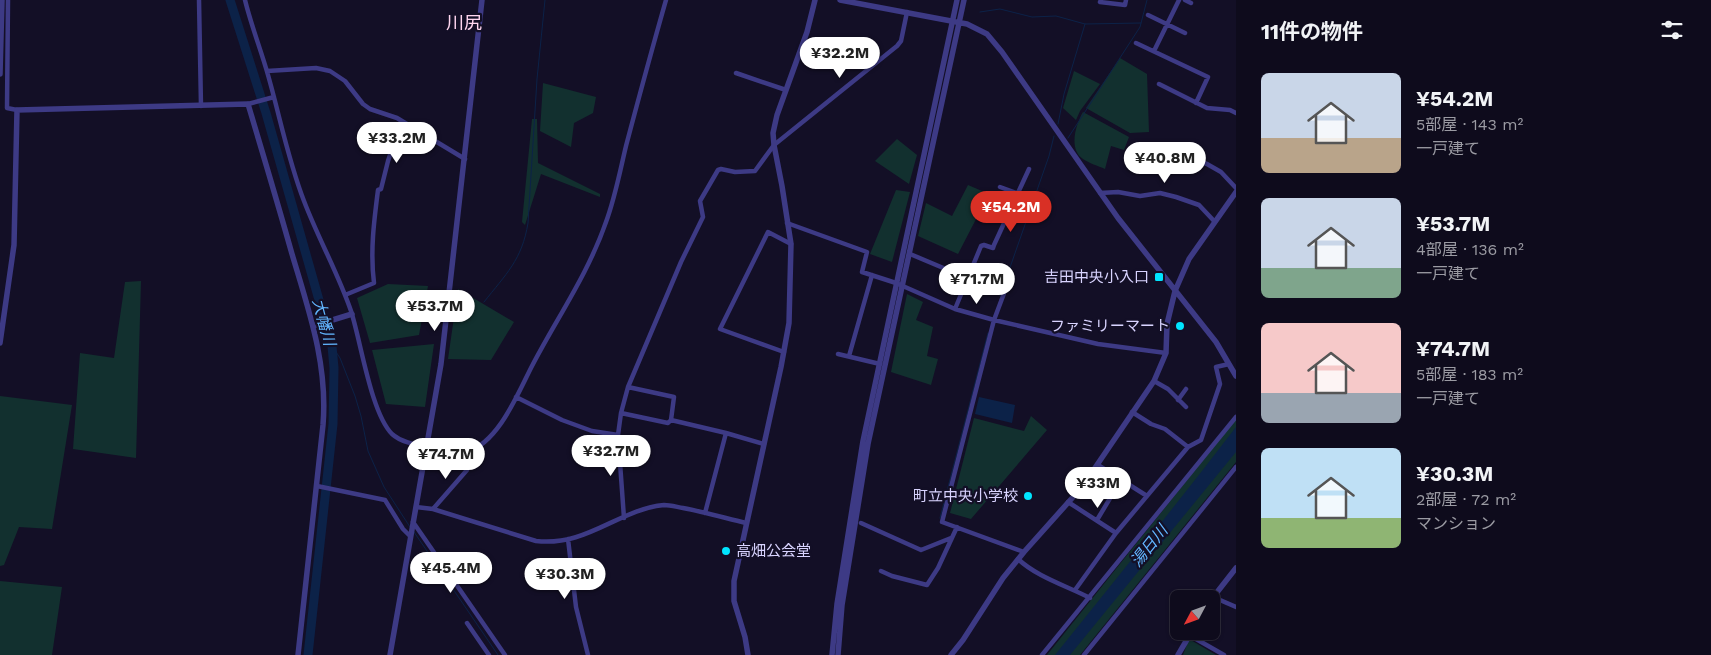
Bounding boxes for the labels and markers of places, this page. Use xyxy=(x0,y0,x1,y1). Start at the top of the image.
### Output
pin: ¥32.2M xyxy=(799,36,881,79)
pin: ¥33.2M xyxy=(356,121,438,164)
pin: ¥40.8M xyxy=(1124,142,1206,184)
pin: ¥54.2M xyxy=(970,190,1052,233)
pin: ¥71.7M xyxy=(936,262,1018,305)
place label: 吉田中央小入口 xyxy=(1044,268,1149,286)
marker: 吉田中央小入口 xyxy=(1153,271,1165,283)
pin: ¥53.7M xyxy=(394,290,476,332)
place label: ファミリーマート xyxy=(1050,317,1170,335)
marker: ファミリーマート xyxy=(1174,320,1186,332)
pin: ¥32.7M xyxy=(570,434,652,477)
pin: ¥74.7M xyxy=(405,438,487,480)
pin: ¥33M xyxy=(1068,466,1128,509)
place label: 町立中央小学校 xyxy=(913,487,1018,505)
marker: 町立中央小学校 xyxy=(1022,490,1034,502)
place label: 高畑公会堂 xyxy=(736,542,811,560)
marker: 高畑公会堂 xyxy=(720,545,732,557)
pin: ¥45.4M xyxy=(410,552,492,594)
pin: ¥30.3M xyxy=(524,558,606,600)

